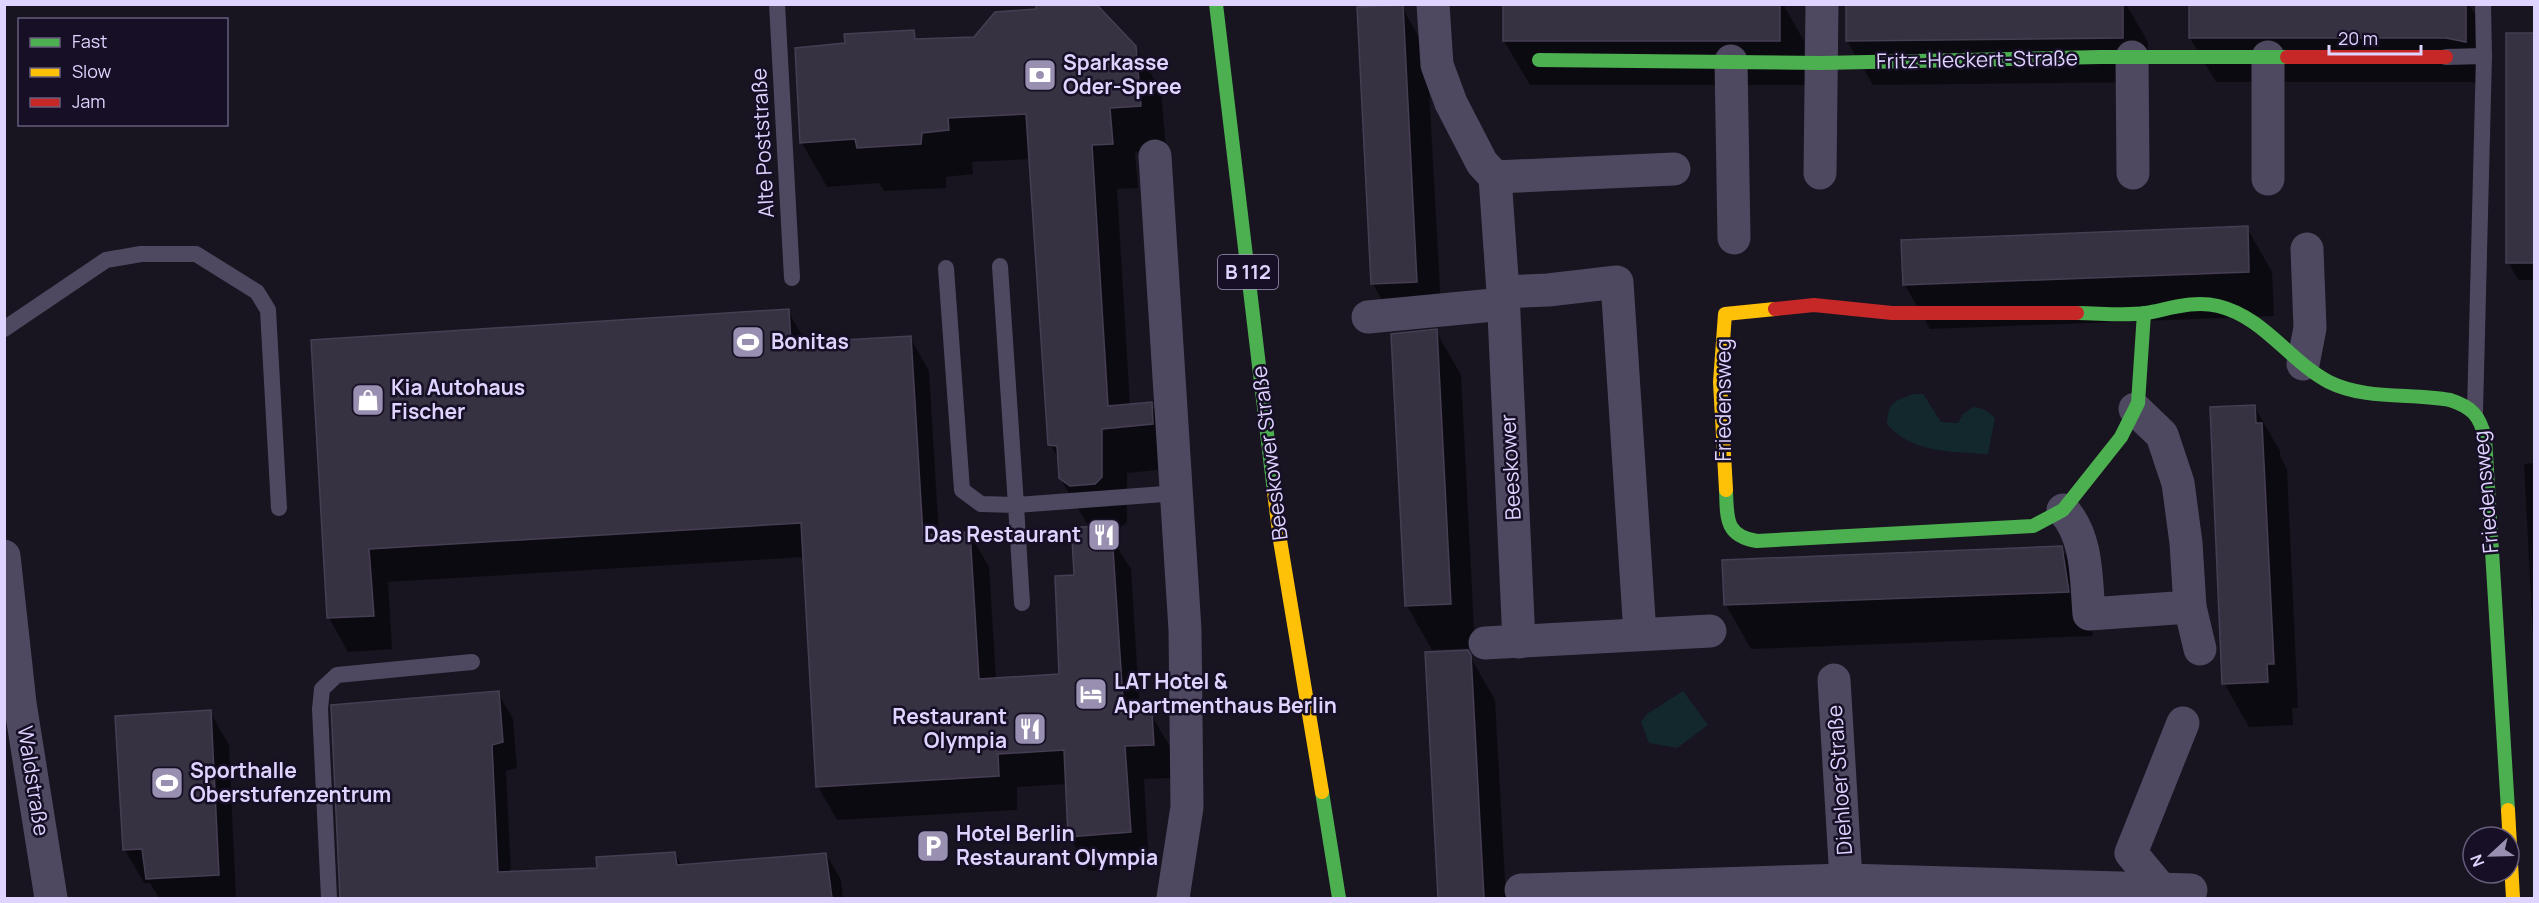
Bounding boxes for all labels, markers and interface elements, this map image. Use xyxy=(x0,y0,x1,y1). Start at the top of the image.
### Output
legend xyxy=(18,18,228,126)
scale bar xyxy=(2329,18,2420,56)
text: 20 m xyxy=(2338,26,2378,50)
text: Fast xyxy=(72,29,107,53)
street label: Fritz-Heckert-Straße xyxy=(1876,43,2078,75)
place label: Sparkasse Oder-Spree xyxy=(1063,48,1182,100)
bank icon: Sparkasse Oder-Spree xyxy=(1022,57,1058,93)
text: Slow xyxy=(72,59,112,83)
street label: Alte Poststraße xyxy=(744,67,780,219)
text: Jam xyxy=(72,89,106,113)
road number: B 112 xyxy=(1218,255,1278,289)
sports icon: Bonitas xyxy=(730,324,766,360)
place label: Bonitas xyxy=(771,327,849,355)
street label: Friedensweg xyxy=(1709,338,1737,462)
street label: Beeskower Straße xyxy=(1244,364,1294,542)
place label: Kia Autohaus Fischer xyxy=(391,373,525,425)
shop icon: Kia Autohaus Fischer xyxy=(350,382,386,418)
street label: Beeskower xyxy=(1493,413,1527,521)
street label: Friedensweg xyxy=(2466,429,2504,555)
restaurant icon: Das Restaurant xyxy=(1086,517,1122,553)
place label: Das Restaurant xyxy=(924,520,1081,548)
place label: LAT Hotel & Apartmenthaus Berlin xyxy=(1114,667,1337,719)
hotel icon: LAT Hotel & Apartmenthaus Berlin xyxy=(1073,676,1109,712)
place label: Restaurant Olympia xyxy=(892,702,1007,754)
street label: Diehloer Straße xyxy=(1820,704,1858,856)
restaurant icon: Restaurant Olympia xyxy=(1012,711,1048,747)
street label: Waldstraße xyxy=(11,724,56,838)
place label: Sporthalle Oberstufenzentrum xyxy=(190,756,391,808)
sports icon: Sporthalle Oberstufenzentrum xyxy=(149,765,185,801)
place label: Hotel Berlin Restaurant Olympia xyxy=(956,819,1158,871)
north arrow xyxy=(2461,825,2521,885)
parking icon: Hotel Berlin Restaurant Olympia xyxy=(915,828,951,864)
text: N xyxy=(2465,851,2489,870)

